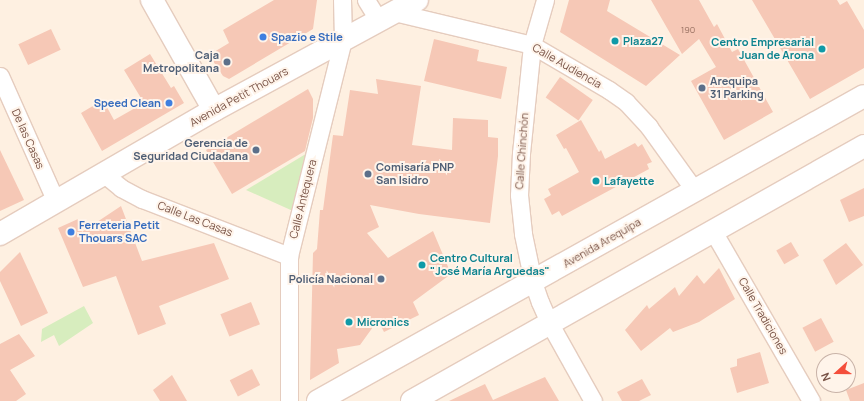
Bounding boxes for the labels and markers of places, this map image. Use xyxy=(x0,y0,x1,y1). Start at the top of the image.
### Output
place label: Spazio e Stile xyxy=(271,30,343,44)
marker: Spazio e Stile xyxy=(258,32,268,42)
place label: Plaza27 xyxy=(623,34,664,48)
marker: Plaza27 xyxy=(610,36,620,46)
place label: Centro Empresarial Juan de Arona xyxy=(711,36,814,62)
marker: Centro Empresarial Juan de Arona xyxy=(817,44,827,54)
place label: Caja Metropolitana xyxy=(143,49,219,75)
marker: Caja Metropolitana xyxy=(222,57,232,67)
place label: Arequipa 31 Parking xyxy=(710,75,764,101)
marker: Arequipa 31 Parking xyxy=(697,83,707,93)
place label: Speed Clean xyxy=(94,96,161,110)
marker: Speed Clean xyxy=(164,98,174,108)
place label: Gerencia de Seguridad Ciudadana xyxy=(133,137,248,163)
marker: Gerencia de Seguridad Ciudadana xyxy=(251,145,261,155)
place label: Comisaría PNP San Isidro xyxy=(376,161,454,187)
marker: Comisaría PNP San Isidro xyxy=(363,169,373,179)
place label: Lafayette xyxy=(604,174,654,188)
marker: Lafayette xyxy=(591,176,601,186)
place label: Ferreteria Petit Thouars SAC xyxy=(79,219,160,245)
marker: Ferreteria Petit Thouars SAC xyxy=(66,227,76,237)
place label: Centro Cultural "José María Arguedas" xyxy=(430,252,550,278)
marker: Centro Cultural "José María Arguedas" xyxy=(417,260,427,270)
place label: Policía Nacional xyxy=(289,272,373,286)
marker: Policía Nacional xyxy=(376,274,386,284)
place label: Micronics xyxy=(357,315,409,329)
marker: Micronics xyxy=(344,317,354,327)

